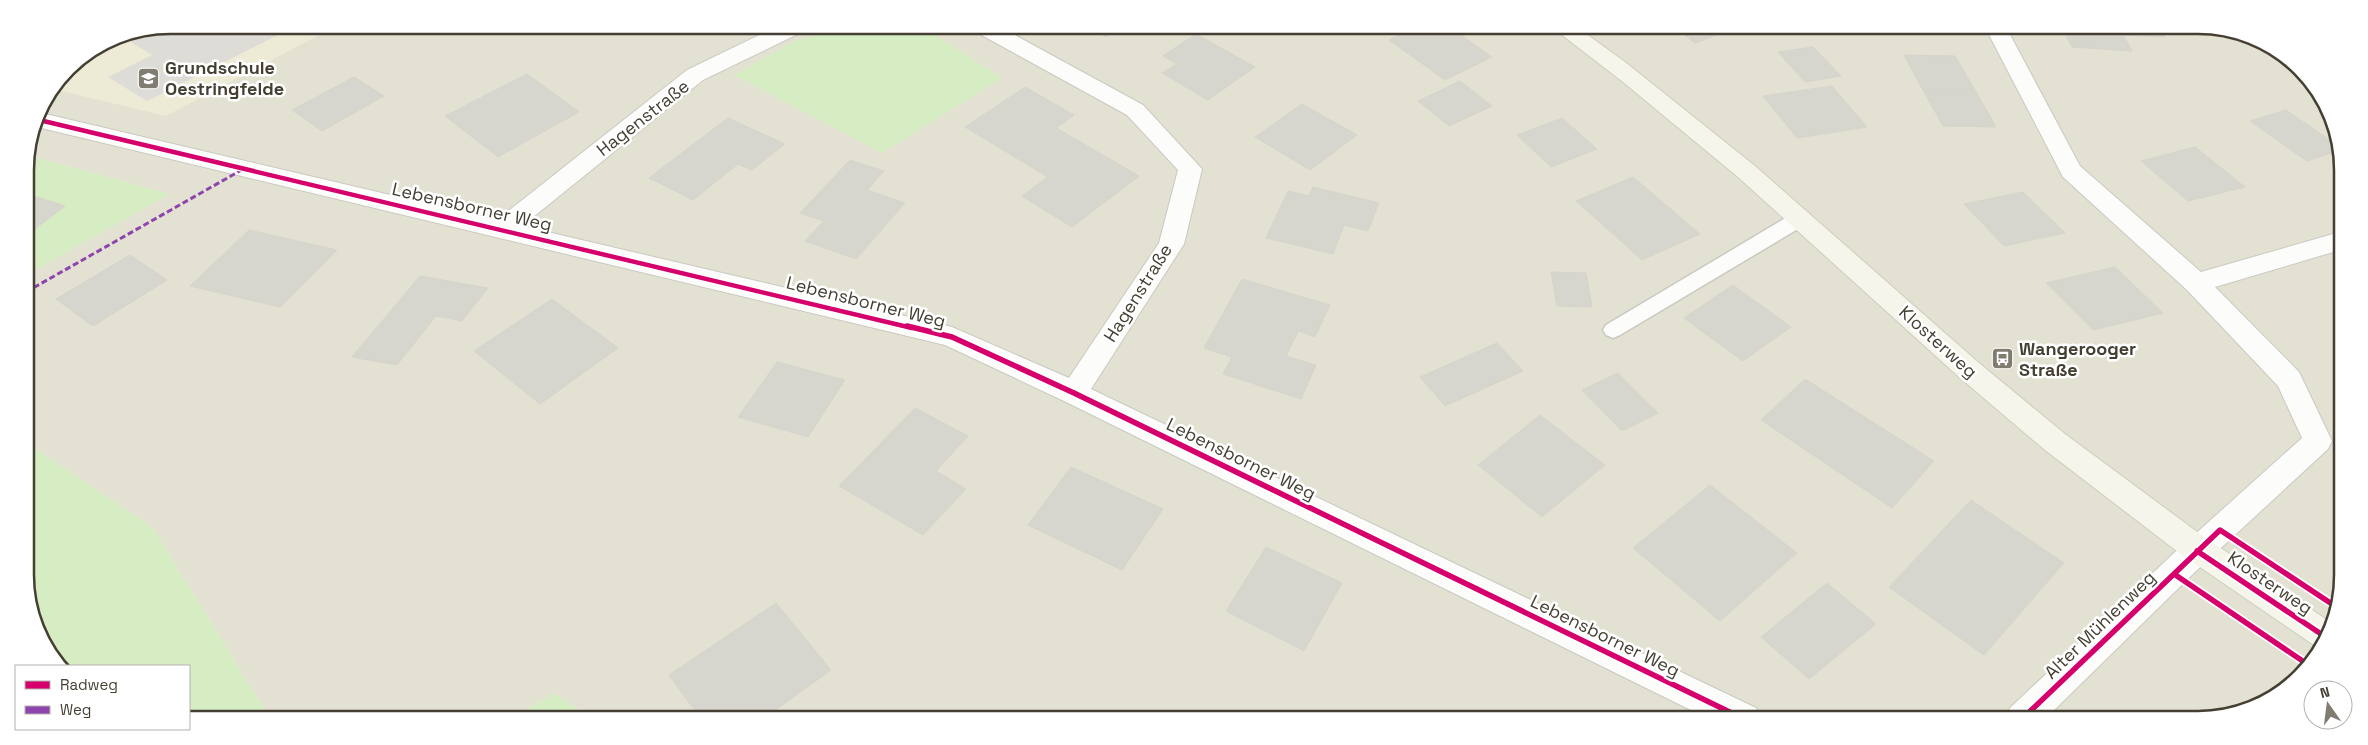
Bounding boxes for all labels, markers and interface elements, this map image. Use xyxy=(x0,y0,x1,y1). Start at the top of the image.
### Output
place label: Grundschule Oestringfelde xyxy=(165,56,284,100)
school or university icon: Grundschule Oestringfelde xyxy=(137,66,161,90)
street label: Hagenstraße xyxy=(592,74,694,161)
street label: Lebensborner Weg xyxy=(390,177,554,236)
street label: Hagenstraße xyxy=(1098,239,1177,346)
street label: Lebensborner Weg xyxy=(784,271,948,332)
street label: Klosterweg xyxy=(1894,300,1982,383)
place label: Wangerooger Straße xyxy=(2019,337,2136,381)
bus stop icon: Wangerooger Straße xyxy=(1991,347,2015,371)
street label: Lebensborner Weg xyxy=(1163,412,1320,505)
street label: Klosterweg xyxy=(2223,546,2317,619)
street label: Alter Mühlenweg xyxy=(2039,566,2160,684)
street label: Lebensborner Weg xyxy=(1527,589,1684,682)
legend xyxy=(15,665,190,730)
text: Radweg xyxy=(60,675,118,694)
north arrow xyxy=(2303,680,2353,730)
text: N xyxy=(2318,683,2332,702)
text: Weg xyxy=(60,700,91,719)

